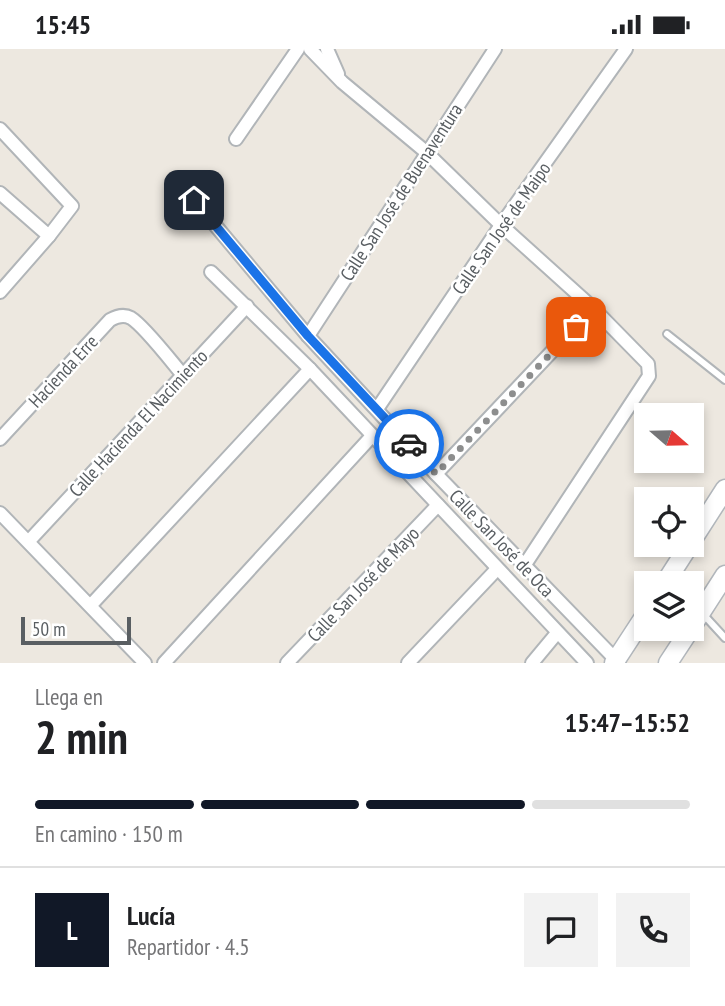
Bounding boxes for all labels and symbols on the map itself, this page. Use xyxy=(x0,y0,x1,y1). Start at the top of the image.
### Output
street label: Calle San José de Buenaventura xyxy=(335,99,467,285)
street label: Calle San José de Maipo xyxy=(446,157,556,299)
pin xyxy=(164,170,224,230)
pin xyxy=(546,297,606,357)
street label: Hacienda Erre xyxy=(23,329,103,413)
street label: Calle Hacienda El Nacimiento xyxy=(63,344,213,502)
north arrow xyxy=(634,403,704,473)
courier xyxy=(374,409,444,479)
street label: Calle San José de Oca xyxy=(444,484,560,602)
street label: Calle San José de Mayo xyxy=(302,521,424,647)
scale bar xyxy=(21,614,131,646)

